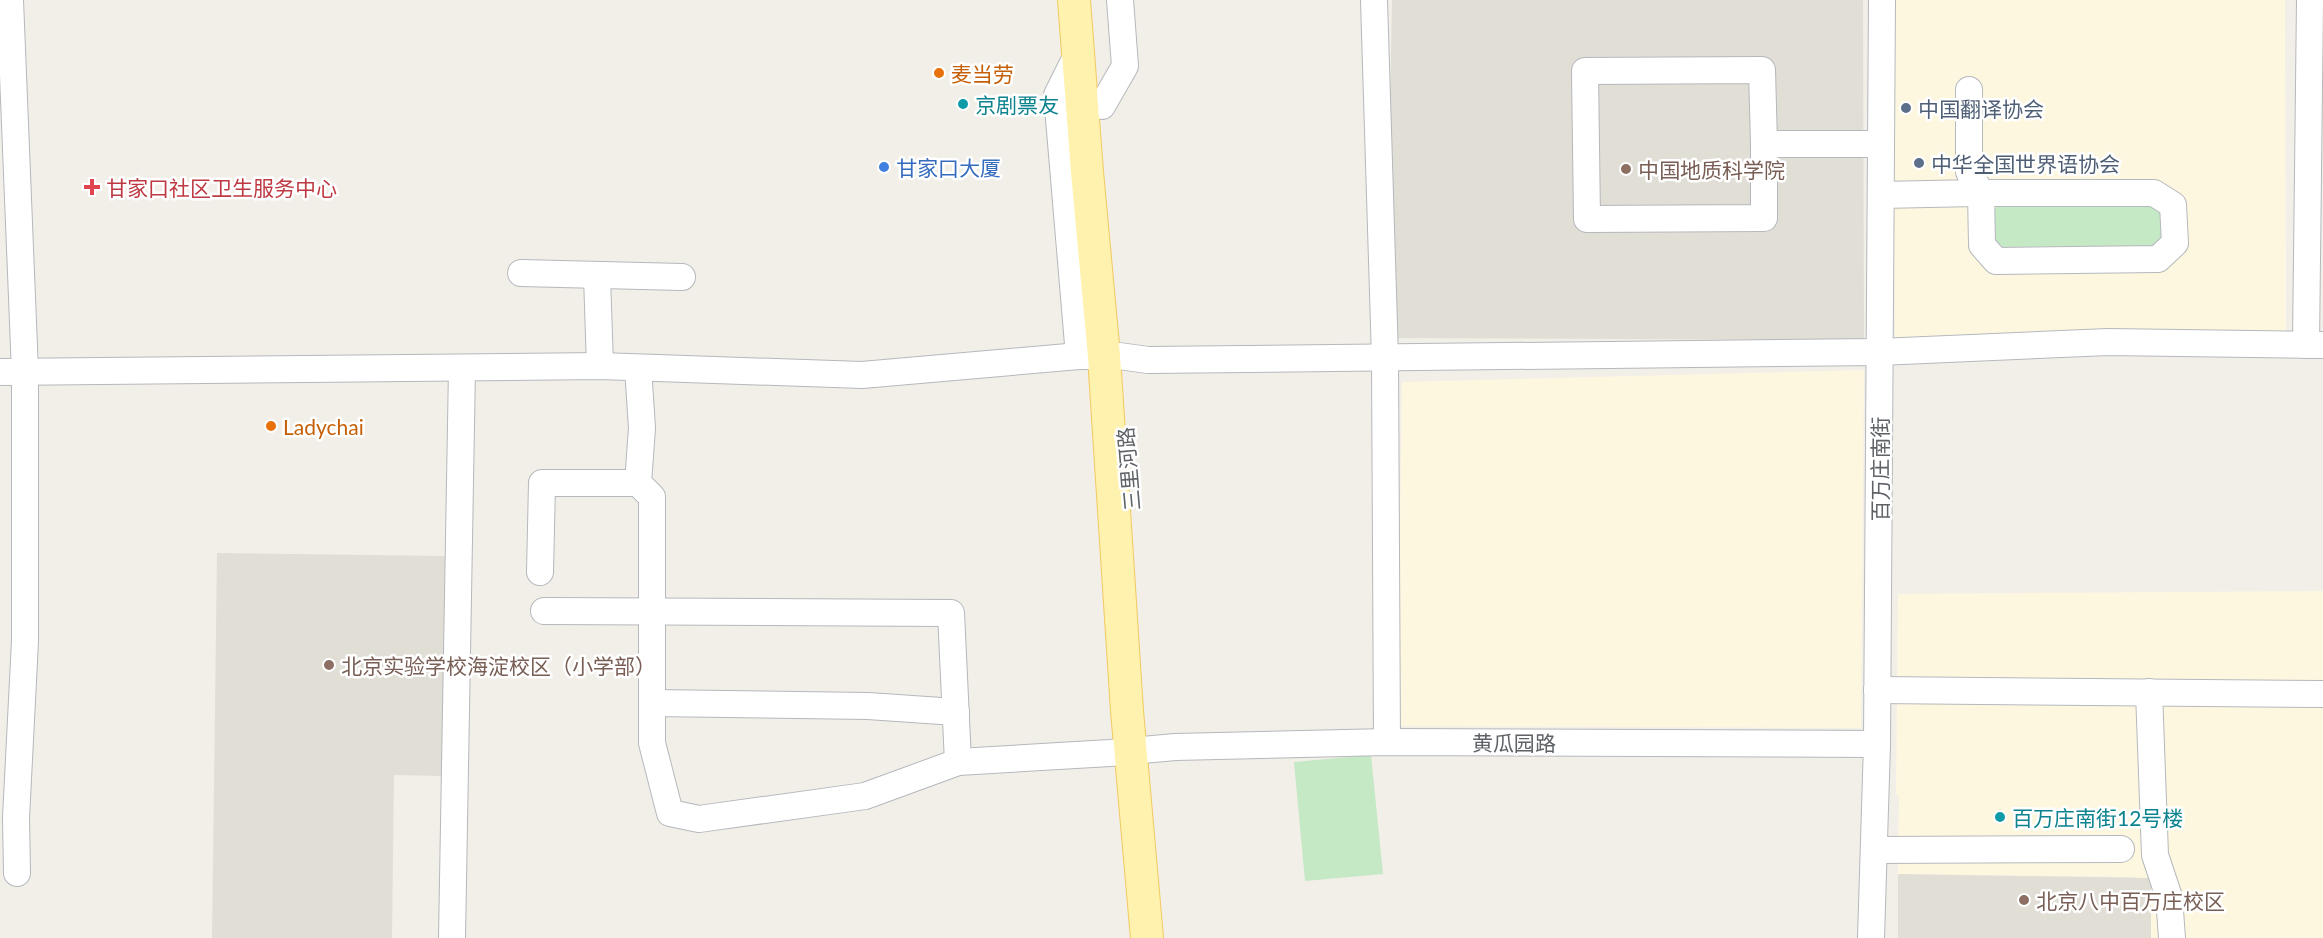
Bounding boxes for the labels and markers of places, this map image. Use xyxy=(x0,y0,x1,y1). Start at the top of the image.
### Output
place label: 麦当劳 xyxy=(951,61,1014,86)
marker: 麦当劳 xyxy=(932,66,946,80)
place label: 京剧票友 xyxy=(975,92,1059,117)
place label: 中国翻译协会 xyxy=(1918,96,2044,121)
marker: 京剧票友 xyxy=(956,97,970,111)
marker: 中国翻译协会 xyxy=(1899,101,1913,115)
place label: 中华全国世界语协会 xyxy=(1931,151,2120,176)
place label: 甘家口大厦 xyxy=(896,155,1001,180)
marker: 中华全国世界语协会 xyxy=(1912,156,1926,170)
place label: 中国地质科学院 xyxy=(1638,157,1785,182)
marker: 甘家口大厦 xyxy=(877,160,891,174)
marker: 中国地质科学院 xyxy=(1619,162,1633,176)
place label: 甘家口社区卫生服务中心 xyxy=(106,175,337,200)
marker: 甘家口社区卫生服务中心 xyxy=(83,178,101,196)
place label: Ladychai xyxy=(283,414,364,439)
marker: Ladychai xyxy=(264,419,278,433)
place label: 北京实验学校海淀校区（小学部） xyxy=(341,653,656,678)
marker: 北京实验学校海淀校区（小学部） xyxy=(322,658,336,672)
place label: 百万庄南街12号楼 xyxy=(2012,805,2183,830)
marker: 百万庄南街12号楼 xyxy=(1993,810,2007,824)
place label: 北京八中百万庄校区 xyxy=(2036,888,2225,913)
marker: 北京八中百万庄校区 xyxy=(2017,893,2031,907)

